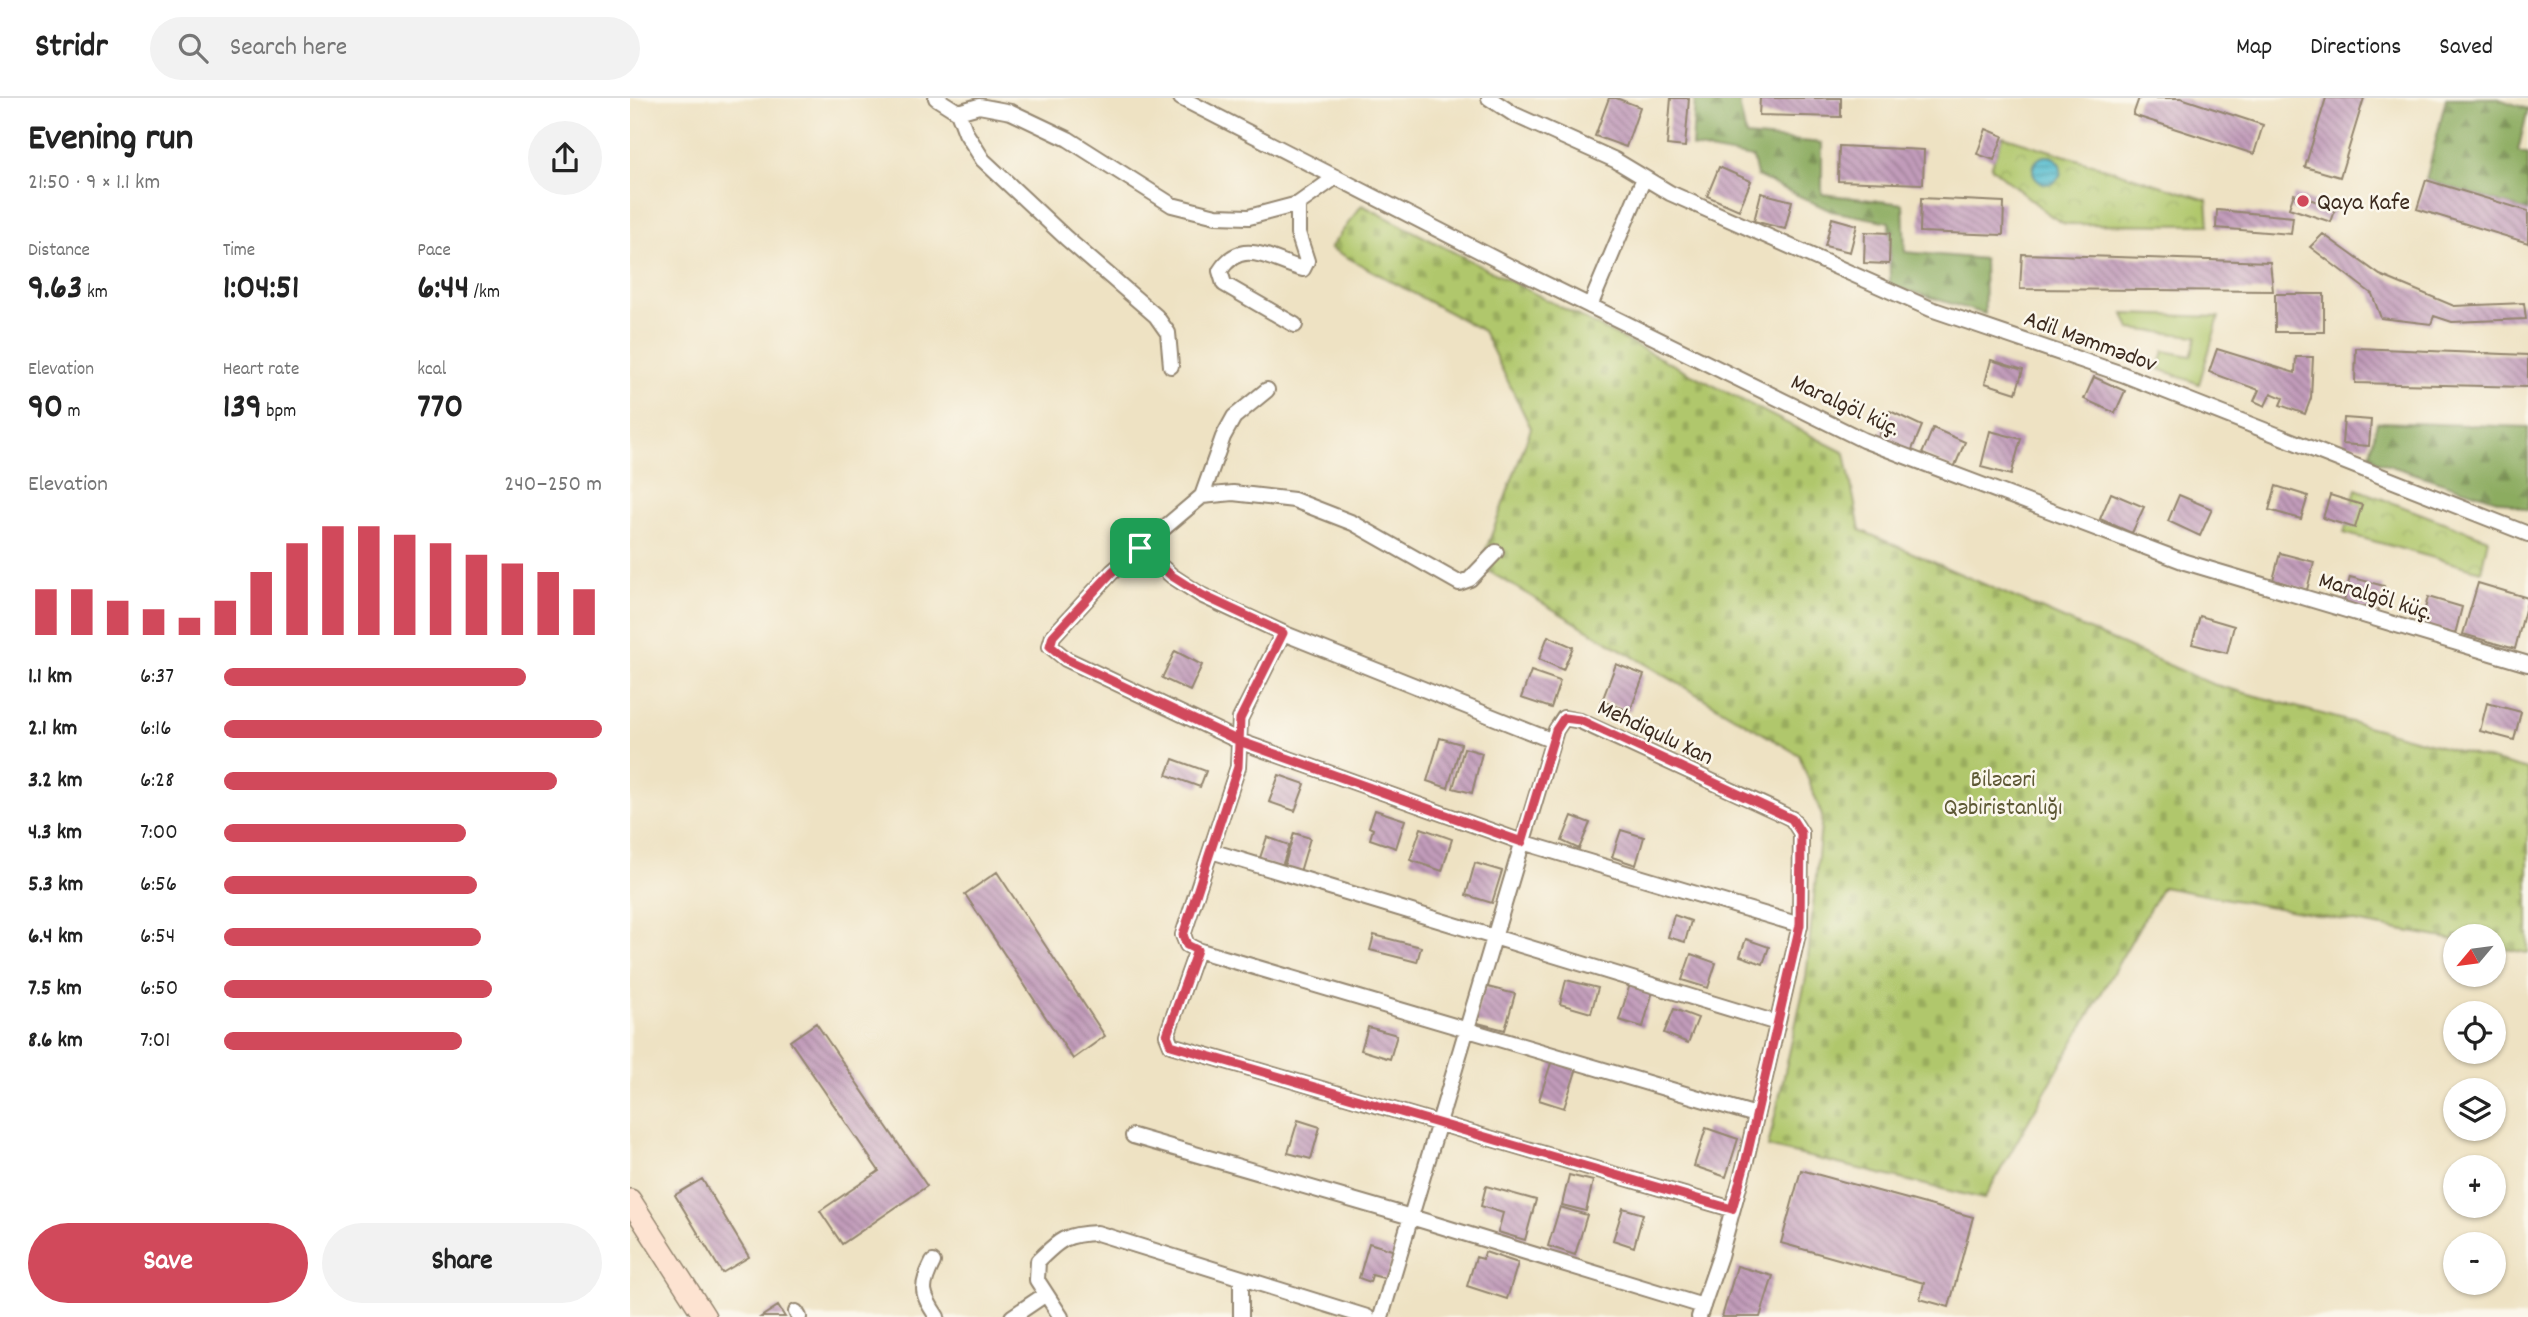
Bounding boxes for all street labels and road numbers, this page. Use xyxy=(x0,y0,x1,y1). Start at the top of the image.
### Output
street label: Adil Məmmədov xyxy=(2019,303,2161,383)
street label: Maralgöl küç. xyxy=(1784,366,1905,447)
street label: Maralgöl küç. xyxy=(2314,564,2436,631)
street label: Mehdiqulu Xan xyxy=(1591,692,1718,775)

